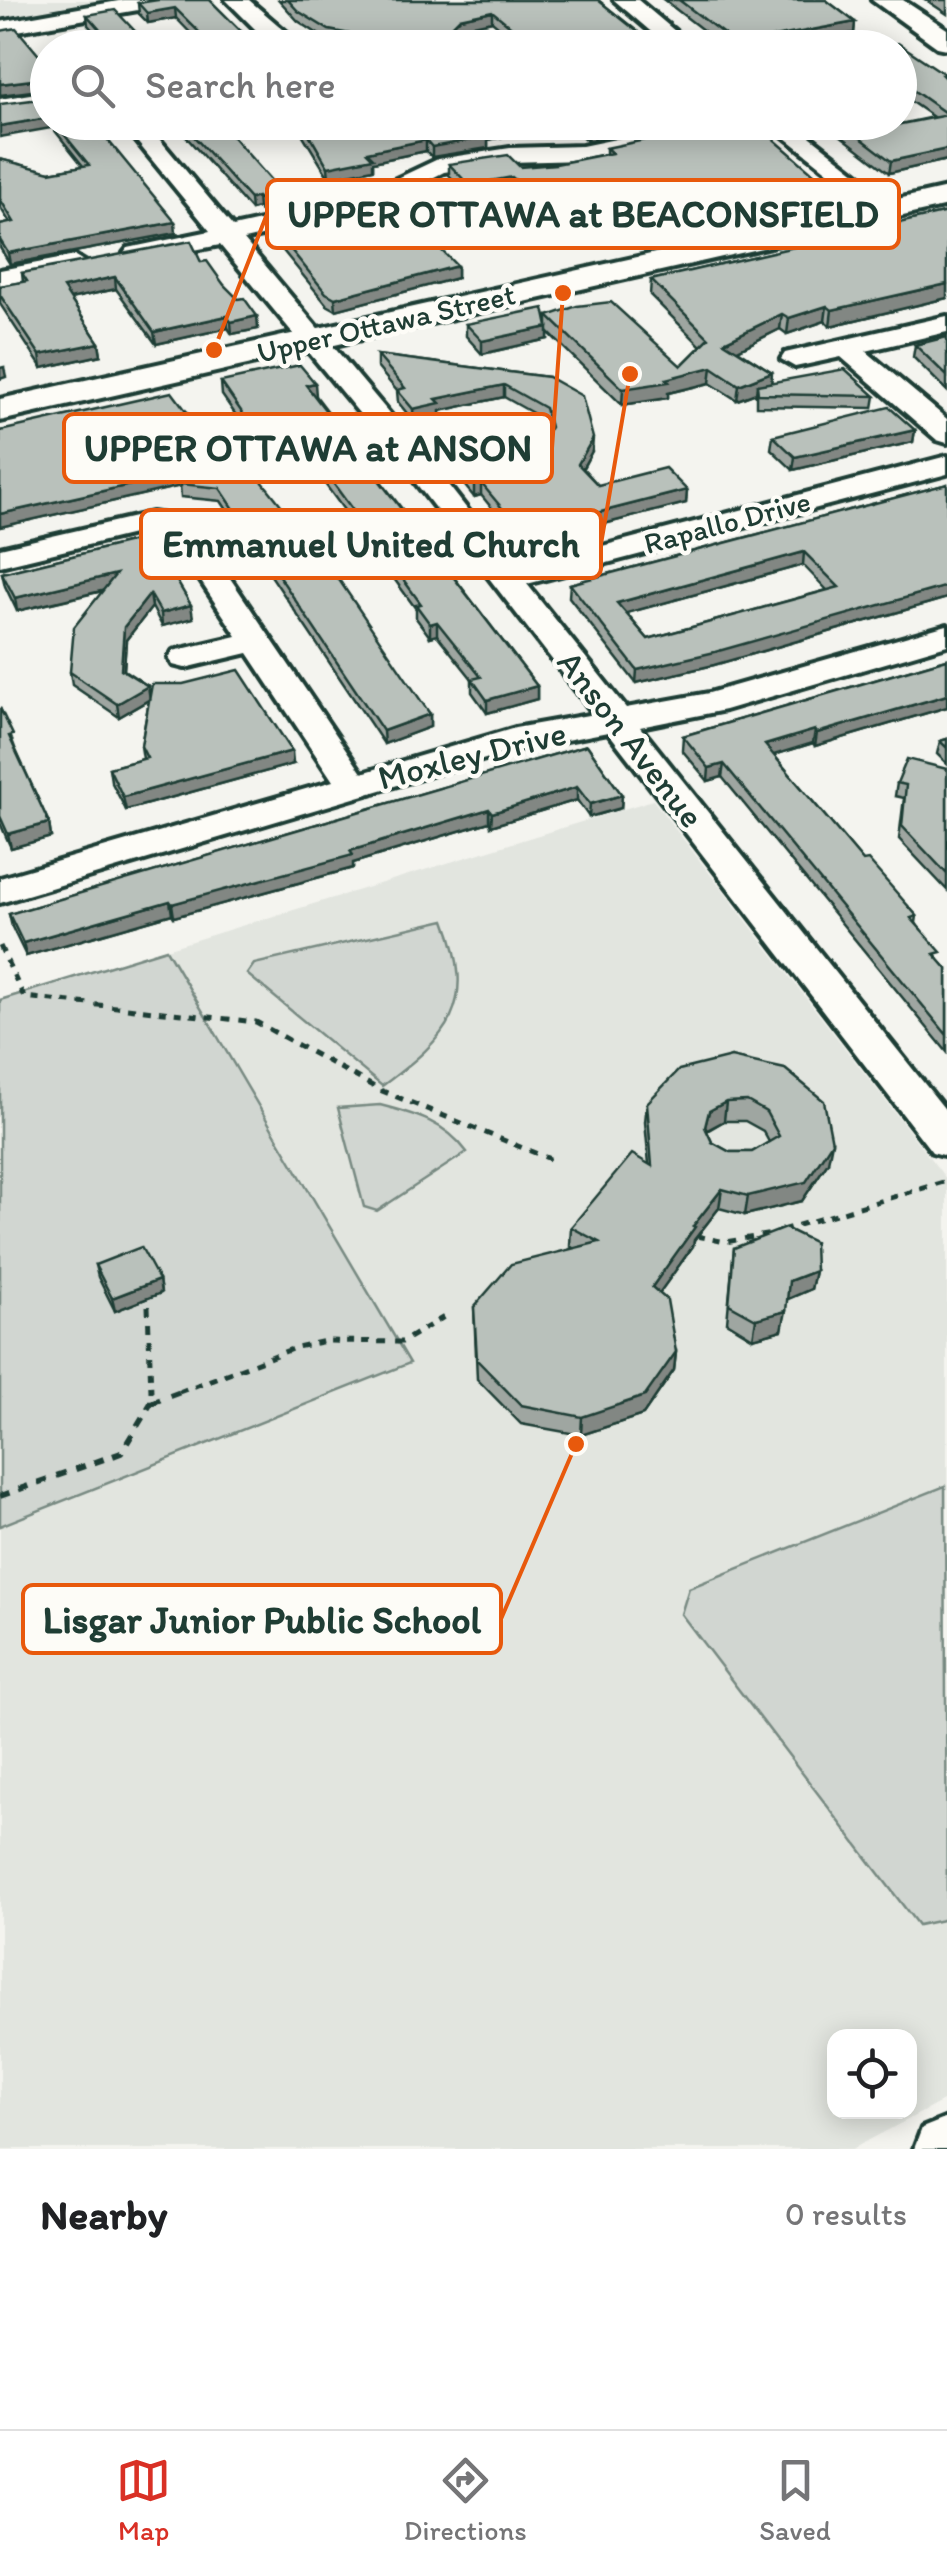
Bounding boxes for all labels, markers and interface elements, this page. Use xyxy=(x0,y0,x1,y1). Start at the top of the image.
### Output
search box xyxy=(30,30,917,140)
icon: search xyxy=(65,58,120,113)
text: Search here xyxy=(145,62,336,108)
callout: UPPER OTTAWA at BEACONSFIELD xyxy=(267,180,899,248)
text: UPPER OTTAWA at BEACONSFIELD xyxy=(287,191,879,237)
street label: Upper Ottawa Street xyxy=(253,275,519,371)
callout: UPPER OTTAWA at ANSON xyxy=(64,414,552,482)
text: UPPER OTTAWA at ANSON xyxy=(84,425,532,471)
street label: Rapallo Drive xyxy=(640,482,814,562)
callout: Emmanuel United Church xyxy=(141,510,601,578)
text: Emmanuel United Church xyxy=(162,521,580,567)
street label: Anson Avenue xyxy=(549,642,713,836)
street label: Moxley Drive xyxy=(373,711,571,799)
callout: Lisgar Junior Public School xyxy=(23,1585,501,1653)
text: Lisgar Junior Public School xyxy=(43,1597,482,1643)
map controls xyxy=(827,2029,917,2119)
button: locate xyxy=(827,2029,917,2119)
text: Nearby xyxy=(40,2189,167,2240)
text: 0 results xyxy=(785,2195,907,2233)
tab: Map xyxy=(116,2453,171,2547)
tab: Directions xyxy=(404,2453,527,2547)
tab: Saved xyxy=(759,2453,831,2547)

